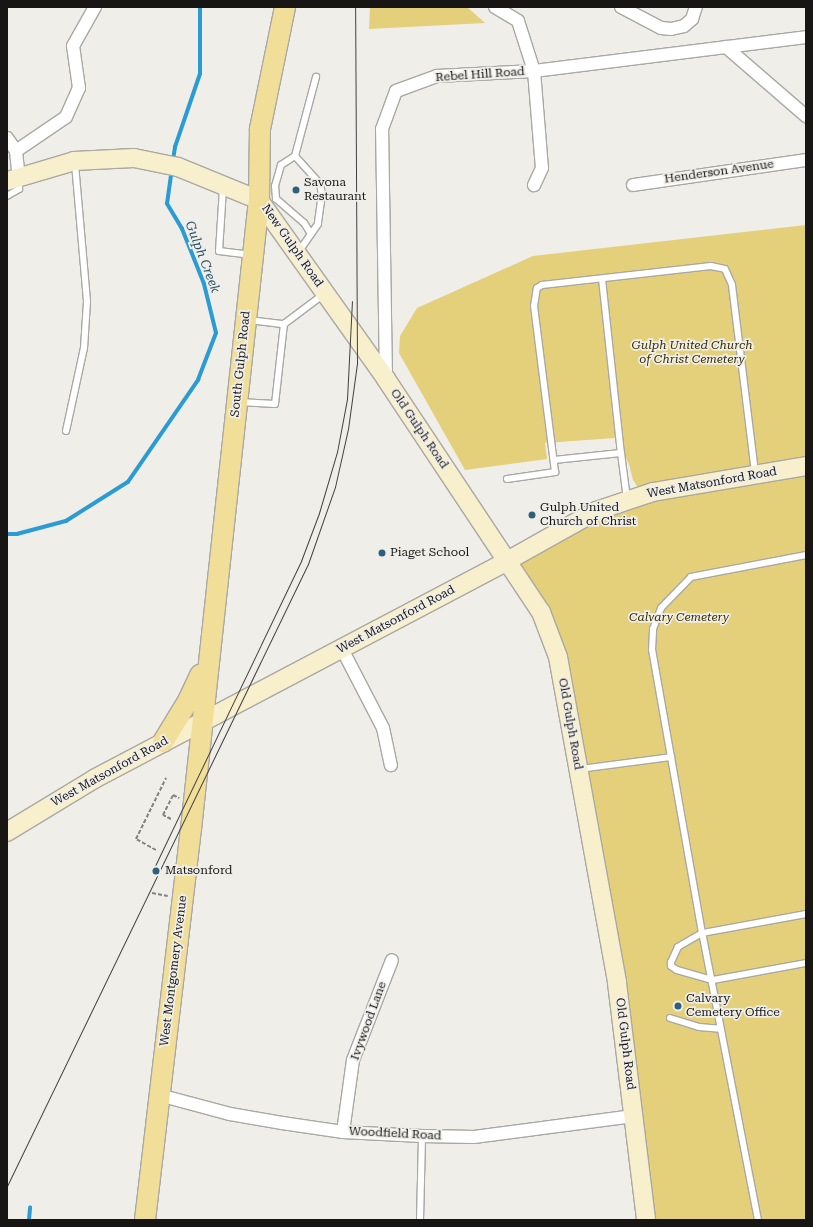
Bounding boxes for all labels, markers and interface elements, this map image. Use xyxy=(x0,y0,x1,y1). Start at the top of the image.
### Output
street label: Rebel Hill Road xyxy=(435,65,525,85)
street label: Henderson Avenue xyxy=(663,157,775,187)
place label: Savona Restaurant xyxy=(304,176,366,204)
marker: Savona Restaurant xyxy=(291,185,301,195)
street label: New Gulph Road xyxy=(258,202,326,290)
water label: Gulph Creek xyxy=(181,219,223,295)
street label: South Gulph Road xyxy=(228,310,254,418)
park label: Gulph United Church of Christ Cemetery xyxy=(631,339,753,367)
street label: Old Gulph Road xyxy=(387,386,451,472)
street label: West Matsonford Road xyxy=(646,464,778,502)
place label: Gulph United Church of Christ xyxy=(540,501,636,529)
marker: Gulph United Church of Christ xyxy=(527,510,537,520)
place label: Piaget School xyxy=(390,546,469,560)
marker: Piaget School xyxy=(377,548,387,558)
street label: West Matsonford Road xyxy=(335,583,457,657)
park label: Calvary Cemetery xyxy=(629,611,729,625)
street label: Old Gulph Road xyxy=(555,677,585,771)
street label: West Matsonford Road xyxy=(49,734,171,810)
place label: Matsonford xyxy=(165,864,232,878)
marker: Matsonford xyxy=(150,865,162,877)
street label: West Montgomery Avenue xyxy=(158,895,190,1047)
street label: Ivywood Lane xyxy=(348,980,390,1062)
place label: Calvary Cemetery Office xyxy=(686,992,780,1020)
street label: Old Gulph Road xyxy=(612,997,638,1091)
marker: Calvary Cemetery Office xyxy=(673,1001,683,1011)
street label: Woodfield Road xyxy=(348,1124,442,1144)

